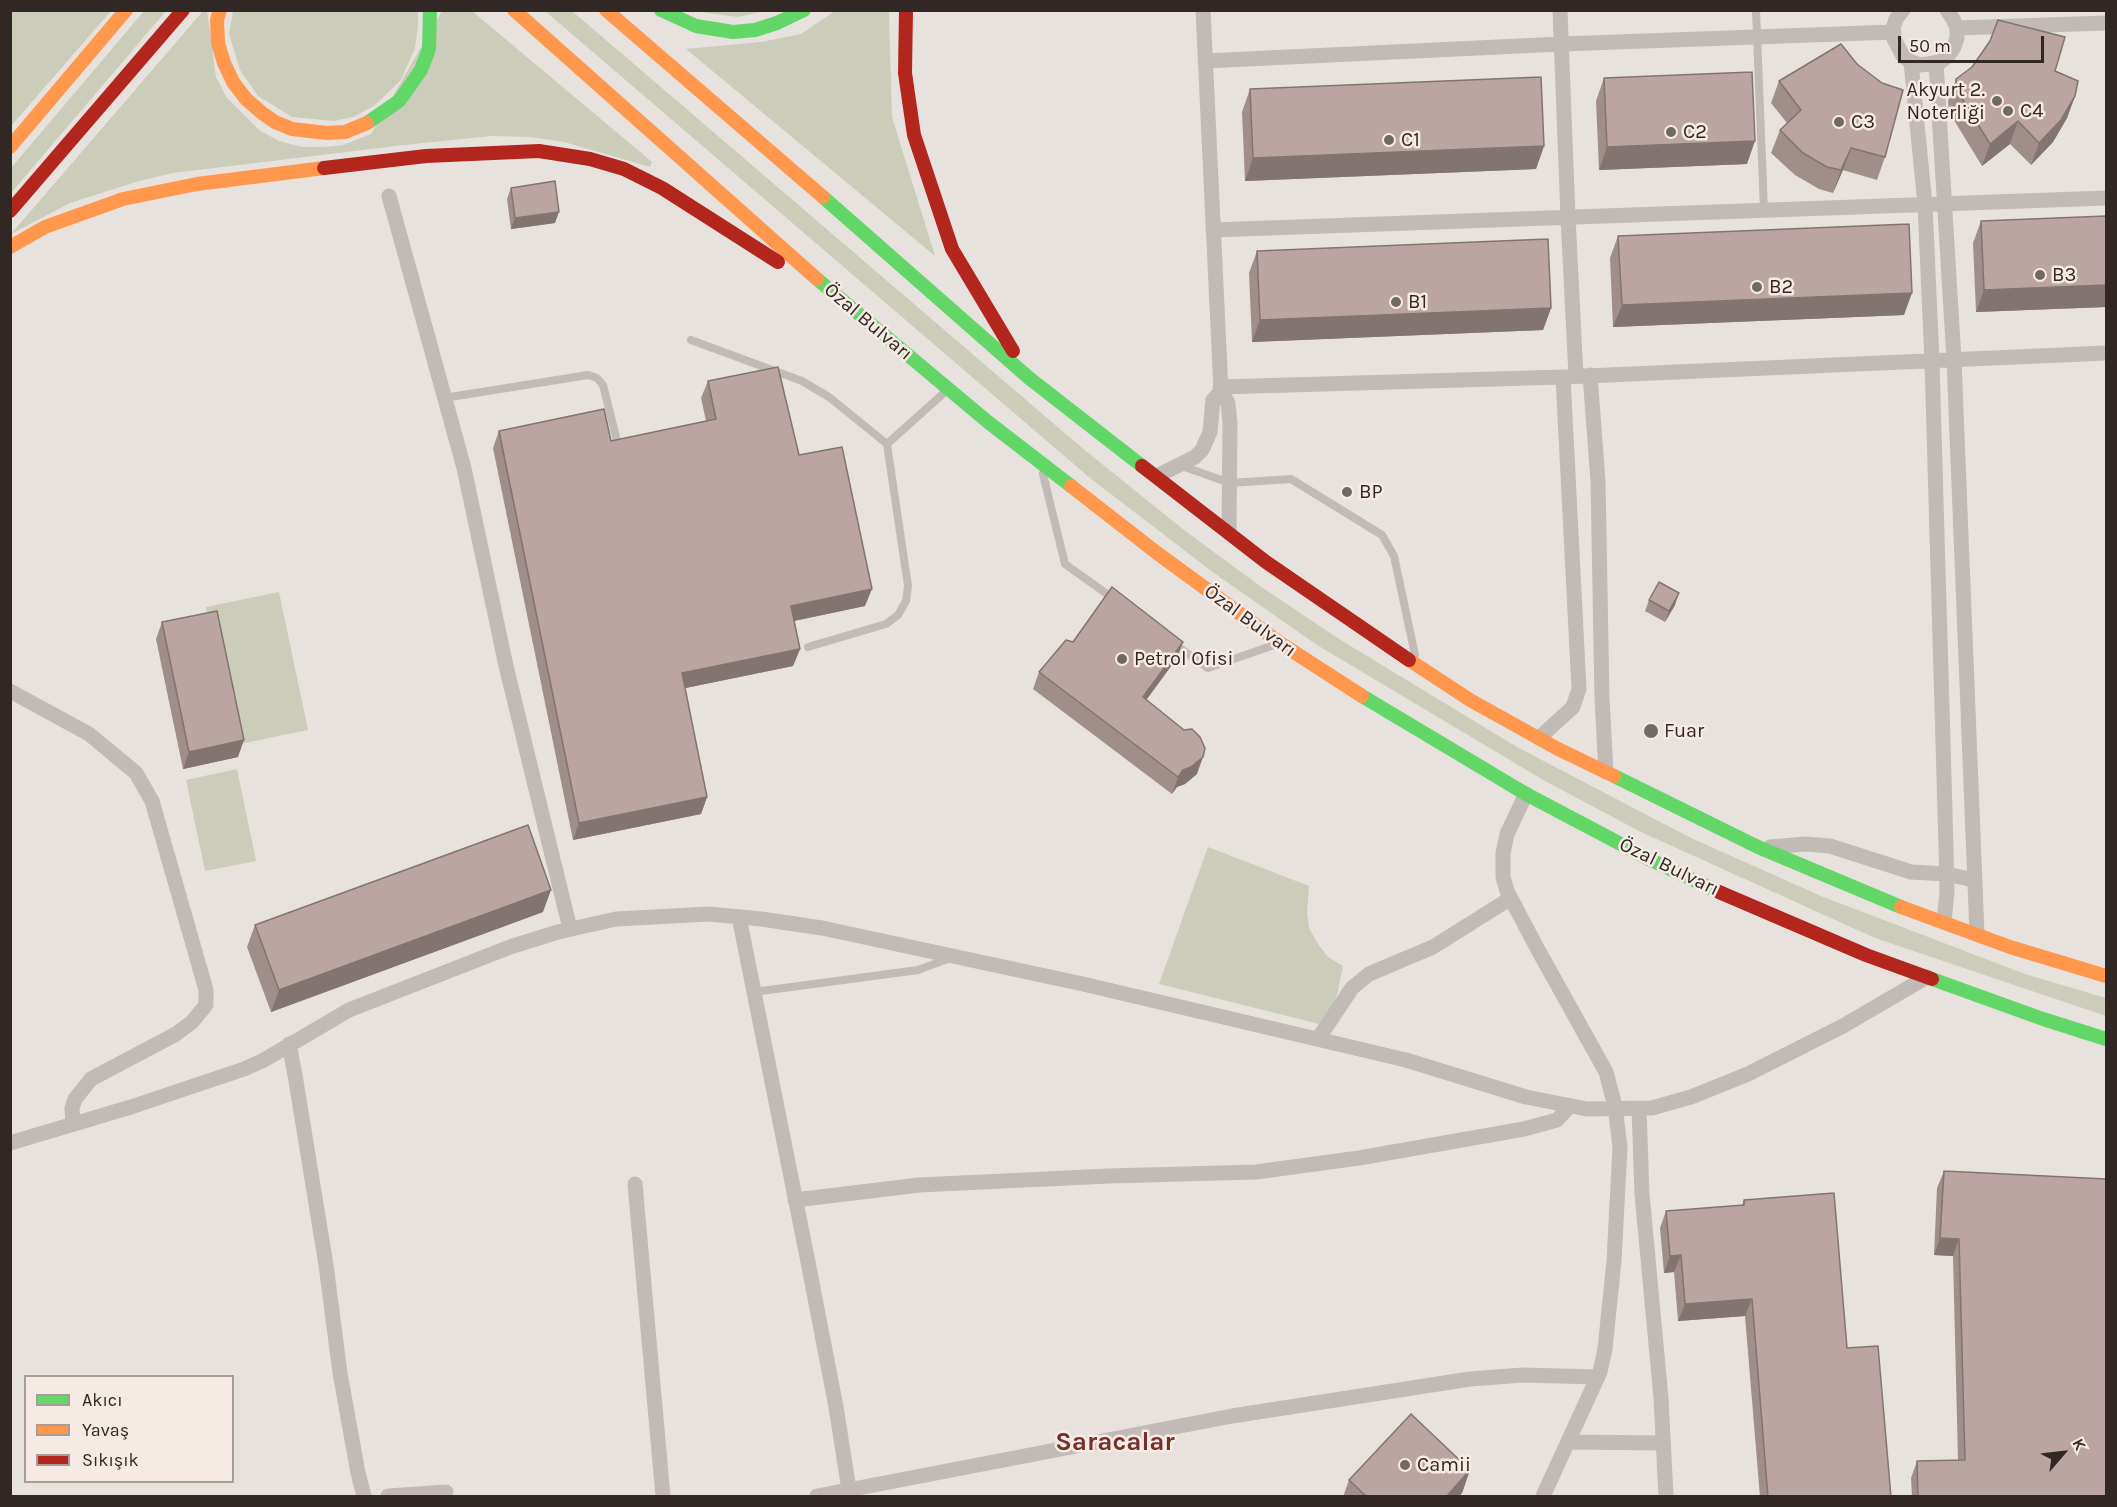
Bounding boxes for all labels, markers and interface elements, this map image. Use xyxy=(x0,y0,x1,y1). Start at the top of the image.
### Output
scale bar xyxy=(1901,24,2046,62)
text: 50 m xyxy=(1909,35,1951,57)
place label: Akyurt 2. Noterliği xyxy=(1906,78,1985,125)
marker: Akyurt 2. Noterliği xyxy=(1990,94,2004,108)
place label: C4 xyxy=(2020,99,2043,123)
marker: C4 xyxy=(2001,104,2015,118)
place label: C3 xyxy=(1851,110,1875,134)
marker: C3 xyxy=(1832,115,1846,129)
place label: C2 xyxy=(1683,120,1707,144)
marker: C2 xyxy=(1664,125,1678,139)
place label: C1 xyxy=(1401,128,1420,152)
marker: C1 xyxy=(1382,133,1396,147)
place label: B3 xyxy=(2052,263,2076,287)
marker: B3 xyxy=(2033,268,2047,282)
place label: B2 xyxy=(1769,275,1793,299)
street label: Özal Bulvarı xyxy=(819,278,917,366)
marker: B2 xyxy=(1750,280,1764,294)
place label: B1 xyxy=(1408,290,1427,314)
marker: B1 xyxy=(1389,295,1403,309)
place label: BP xyxy=(1359,480,1382,504)
marker: BP xyxy=(1340,485,1354,499)
street label: Özal Bulvarı xyxy=(1199,580,1301,662)
place label: Petrol Ofisi xyxy=(1134,647,1234,671)
marker: Petrol Ofisi xyxy=(1115,652,1129,666)
place label: Fuar xyxy=(1664,719,1704,743)
marker: Fuar xyxy=(1642,722,1660,740)
street label: Özal Bulvarı xyxy=(1615,833,1723,901)
legend xyxy=(24,1375,234,1483)
text: Akıcı xyxy=(82,1389,123,1411)
text: Yavaş xyxy=(82,1419,129,1441)
north arrow xyxy=(2033,1423,2093,1483)
district label: Saracalar xyxy=(1055,1427,1175,1459)
text: K xyxy=(2068,1435,2090,1453)
text: Sıkışık xyxy=(82,1449,139,1471)
place label: Camii xyxy=(1417,1453,1471,1477)
marker: Camii xyxy=(1398,1458,1412,1472)

